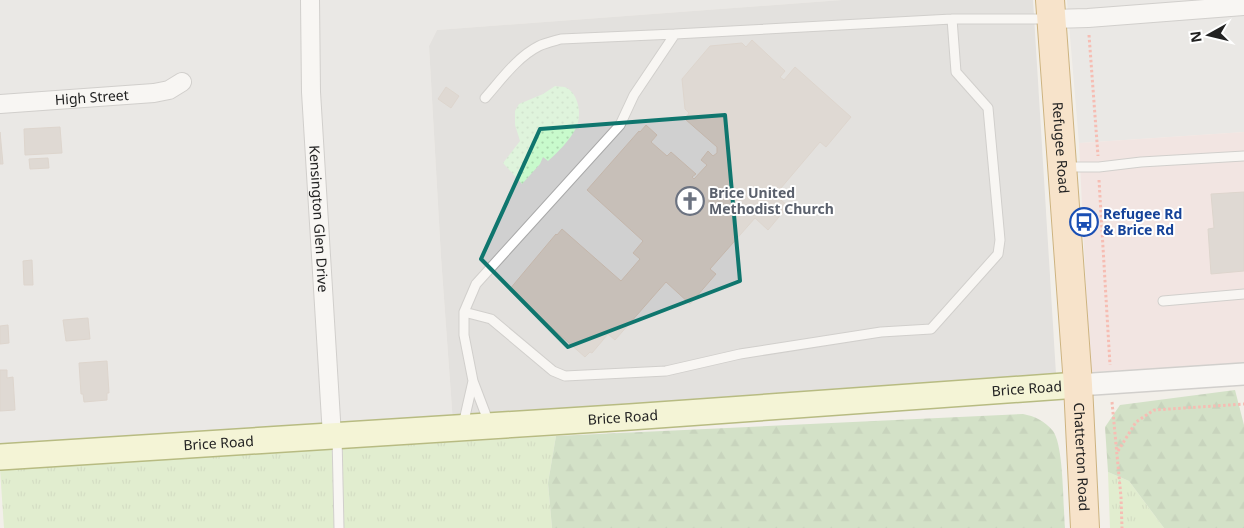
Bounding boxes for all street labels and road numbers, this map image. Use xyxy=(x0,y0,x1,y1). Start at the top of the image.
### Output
street label: High Street xyxy=(54,85,129,109)
street label: Refugee Road xyxy=(1048,101,1074,194)
street label: Kensington Glen Drive xyxy=(305,145,333,293)
street label: Brice Road xyxy=(991,376,1063,400)
street label: Chatterton Road xyxy=(1070,402,1094,512)
street label: Brice Road xyxy=(587,405,659,429)
street label: Brice Road xyxy=(183,431,254,454)

